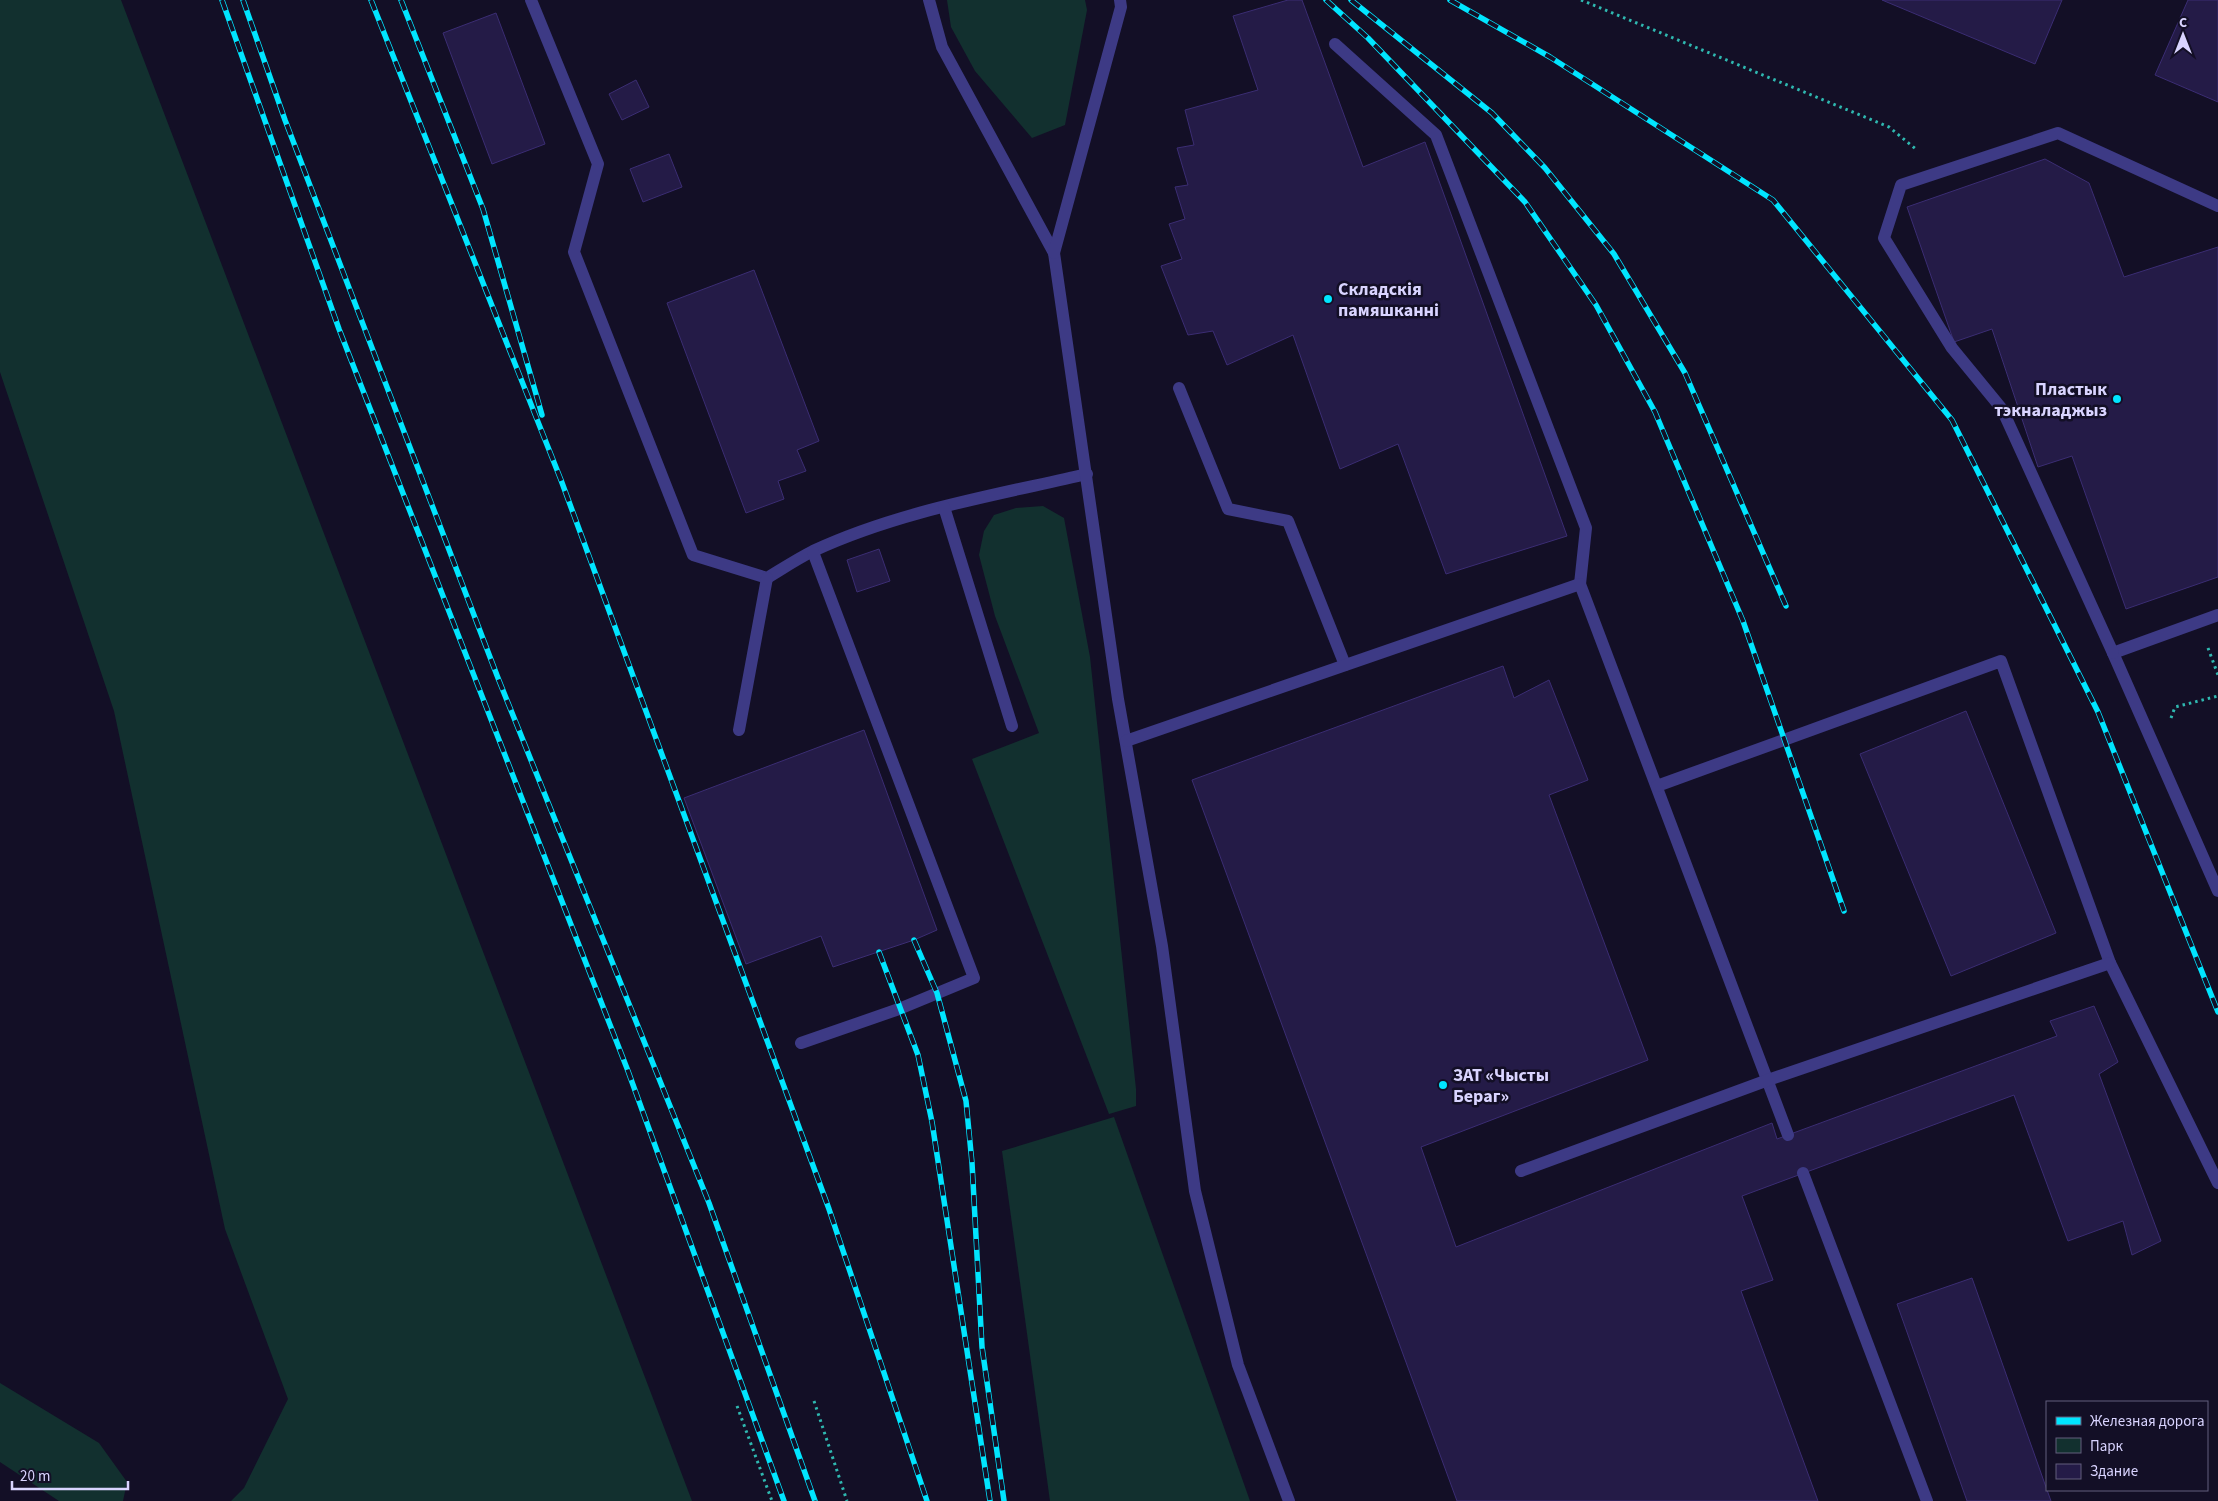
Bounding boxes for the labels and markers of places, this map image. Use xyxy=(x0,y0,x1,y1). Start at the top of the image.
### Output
place label: Складскія памяшканні xyxy=(1338,277,1439,323)
marker: Складскія памяшканні xyxy=(1322,293,1334,305)
place label: Пластык тэкналаджыз xyxy=(1994,377,2107,423)
marker: Пластык тэкналаджыз xyxy=(2111,393,2123,405)
place label: ЗАТ «Чысты Бераг» xyxy=(1453,1063,1549,1109)
marker: ЗАТ «Чысты Бераг» xyxy=(1437,1079,1449,1091)

